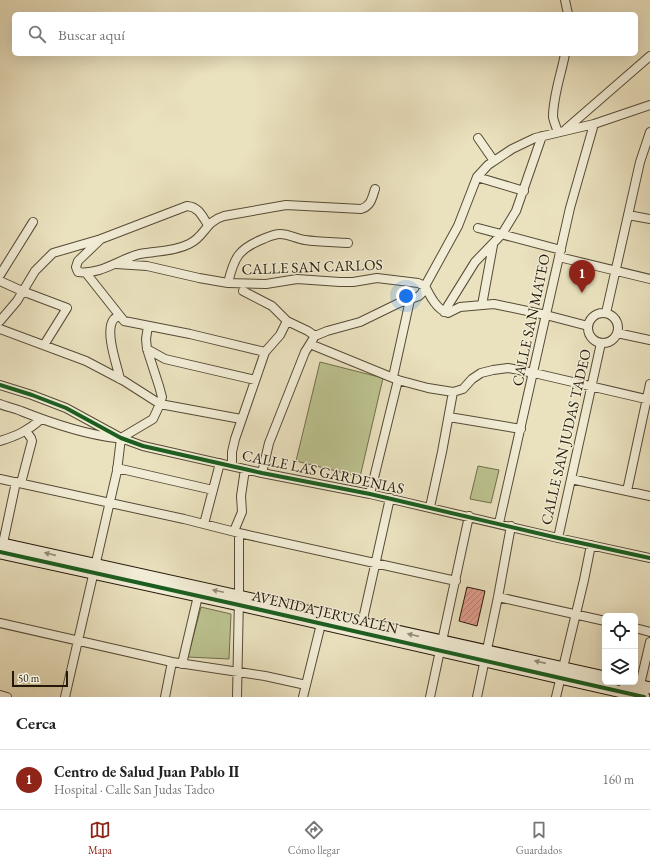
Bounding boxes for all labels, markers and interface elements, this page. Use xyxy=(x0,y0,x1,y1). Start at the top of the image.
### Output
search box xyxy=(12,12,638,56)
icon: search xyxy=(26,23,48,45)
text: Buscar aquí xyxy=(58,25,125,44)
street label: CALLE SAN MATEO xyxy=(507,252,554,388)
street label: CALLE SAN CARLOS xyxy=(241,255,383,278)
pin: 1 xyxy=(569,260,595,293)
your location xyxy=(396,286,416,306)
street label: CALLE SAN JUDAS TADEO xyxy=(536,347,595,527)
street label: CALLE LAS GARDENIAS xyxy=(240,445,406,498)
one-way arrow xyxy=(43,551,56,557)
street label: AVENIDA JERUSALÉN xyxy=(249,585,400,638)
one-way arrow xyxy=(211,588,224,594)
map controls xyxy=(602,613,638,685)
button: locate xyxy=(602,613,638,649)
one-way arrow xyxy=(406,631,419,637)
button: layers xyxy=(602,649,638,685)
one-way arrow xyxy=(534,659,546,665)
scale bar xyxy=(12,669,68,688)
text: 50 m xyxy=(18,671,39,685)
text: Cerca xyxy=(16,712,56,734)
text: Centro de Salud Juan Pablo II xyxy=(54,762,239,781)
text: 1 xyxy=(26,771,32,788)
text: 160 m xyxy=(603,771,634,788)
text: Hospital · Calle San Judas Tadeo xyxy=(54,781,215,798)
tab: Mapa xyxy=(88,819,112,857)
tab: Cómo llegar xyxy=(288,819,340,857)
tab: Guardados xyxy=(516,819,562,857)

